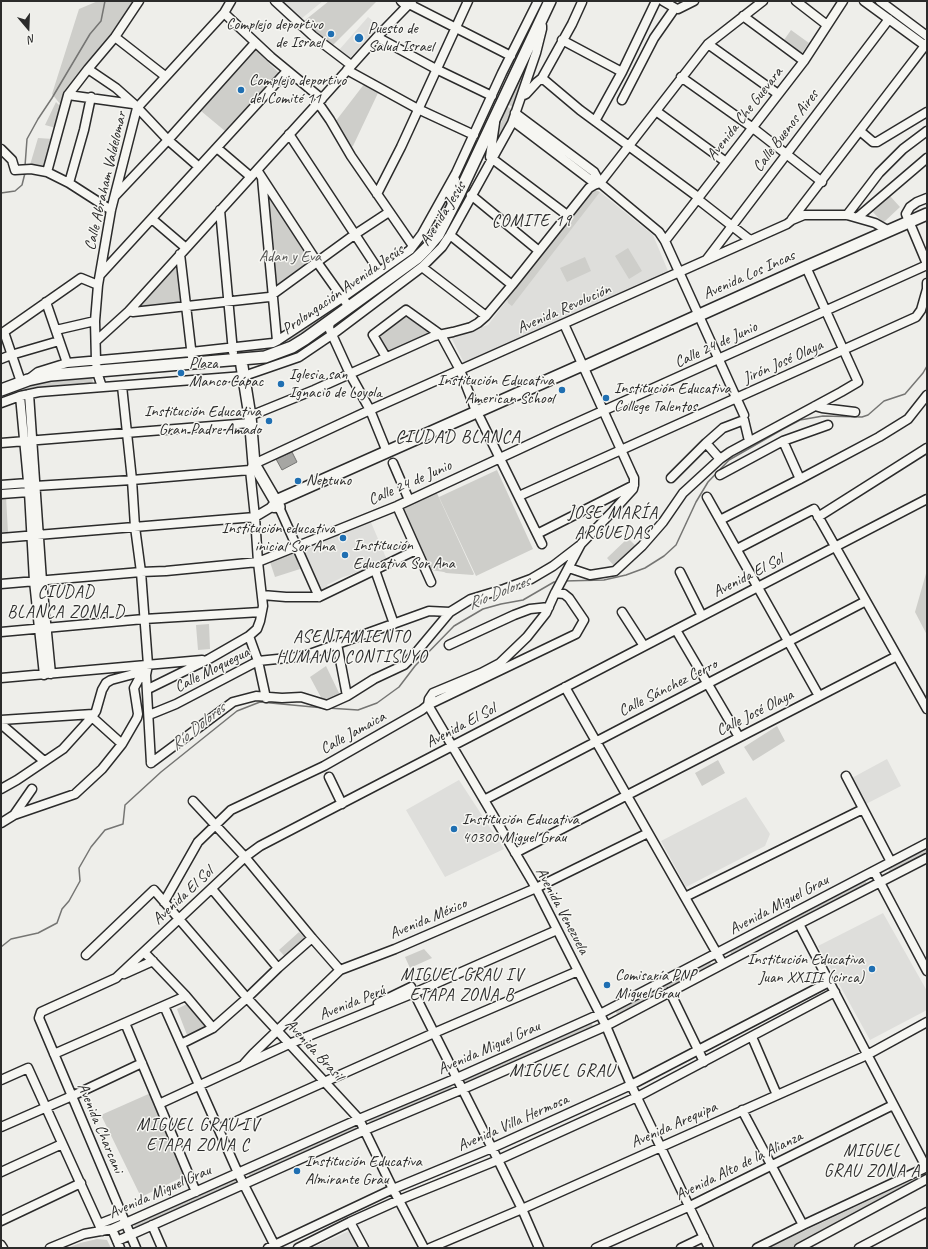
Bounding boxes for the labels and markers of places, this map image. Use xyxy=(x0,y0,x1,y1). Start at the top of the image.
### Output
place label: Complejo deportivo de Israel xyxy=(226,15,323,53)
place label: Puesto de Salud Israel xyxy=(368,19,434,57)
marker: Complejo deportivo de Israel xyxy=(326,29,336,39)
marker: Puesto de Salud Israel xyxy=(353,32,365,44)
place label: Complejo deportivo del Comité 11 xyxy=(249,71,346,109)
marker: Complejo deportivo del Comité 11 xyxy=(236,85,246,95)
place label: Plaza Manco Cápac xyxy=(189,354,263,392)
place label: Iglesia san Ignacio de Loyola xyxy=(289,365,382,403)
marker: Plaza Manco Cápac xyxy=(176,368,186,378)
place label: Institución Educativa American School xyxy=(437,371,554,409)
marker: Iglesia san Ignacio de Loyola xyxy=(276,379,286,389)
place label: Institución Educativa College Talentos xyxy=(614,379,731,417)
marker: Institución Educativa American School xyxy=(557,385,567,395)
marker: Institución Educativa College Talentos xyxy=(601,393,611,403)
place label: Institución Educativa Gran Padre Amado xyxy=(144,402,261,440)
marker: Institución Educativa Gran Padre Amado xyxy=(264,416,274,426)
place label: Neptuno xyxy=(306,471,351,491)
marker: Neptuno xyxy=(293,476,303,486)
place label: Institución educativa inicial Sor Ana xyxy=(222,519,335,557)
marker: Institución educativa inicial Sor Ana xyxy=(338,533,348,543)
place label: Institución Educativa Sor Ana xyxy=(353,536,455,574)
marker: Institución Educativa Sor Ana xyxy=(340,550,350,560)
place label: Institución Educativa 40300 Miguel Grau xyxy=(462,810,579,848)
marker: Institución Educativa 40300 Miguel Grau xyxy=(449,824,459,834)
place label: Institución Educativa Juan XXIII (circa) xyxy=(747,950,864,988)
marker: Institución Educativa Juan XXIII (circa) xyxy=(867,964,877,974)
place label: Comisaría PNP Miguel Grau xyxy=(615,966,696,1004)
marker: Comisaría PNP Miguel Grau xyxy=(602,980,612,990)
place label: Institución Educativa Almirante Grau xyxy=(305,1152,422,1190)
marker: Institución Educativa Almirante Grau xyxy=(292,1166,302,1176)

